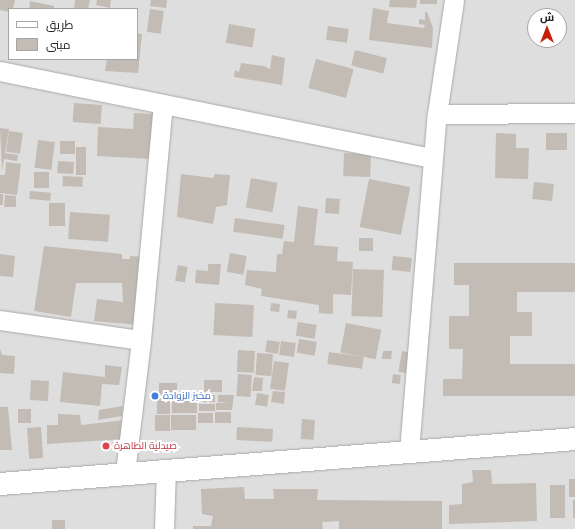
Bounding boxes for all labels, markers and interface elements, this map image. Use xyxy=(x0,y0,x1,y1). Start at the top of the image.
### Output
legend xyxy=(8,8,138,60)
north arrow xyxy=(527,8,567,48)
text: ش xyxy=(540,10,554,24)
text: طريق xyxy=(46,17,73,33)
text: مبنى xyxy=(46,37,71,53)
place label: مخبز الزوادة xyxy=(163,390,211,402)
marker: مخبز الزوادة xyxy=(150,391,160,401)
place label: صيدلية الطاهرة xyxy=(114,440,177,452)
marker: صيدلية الطاهرة xyxy=(101,441,111,451)

